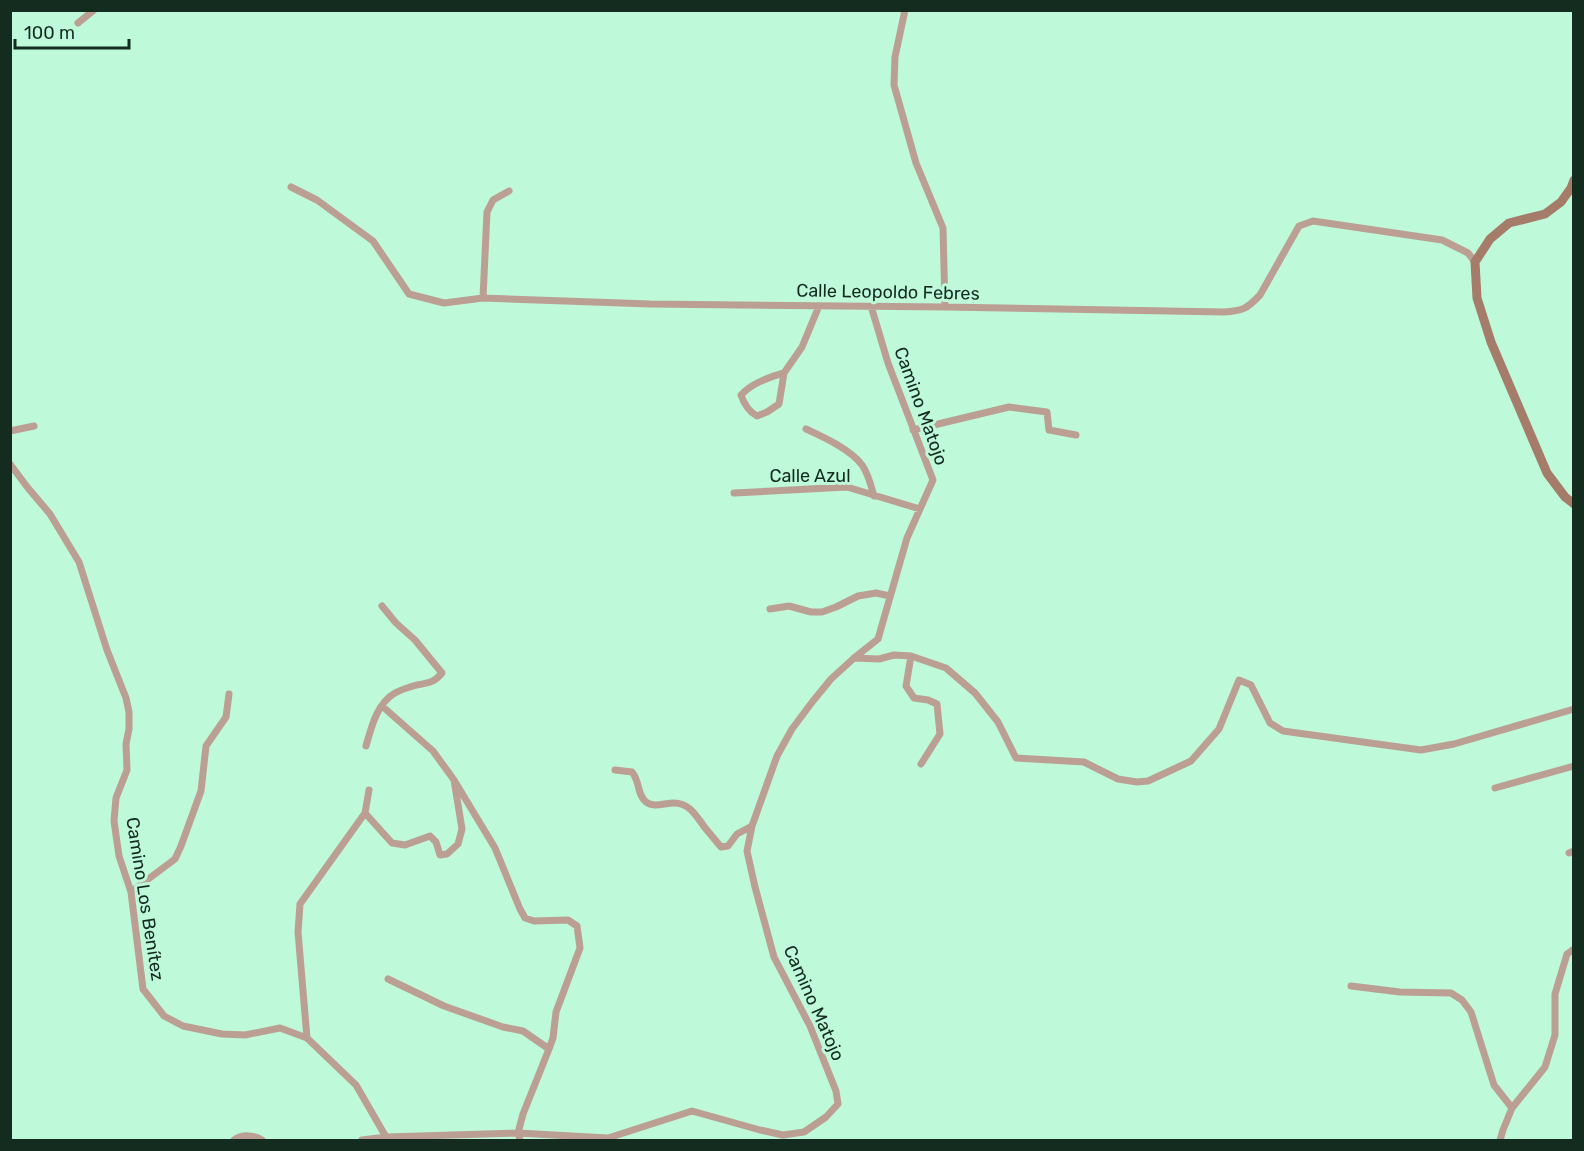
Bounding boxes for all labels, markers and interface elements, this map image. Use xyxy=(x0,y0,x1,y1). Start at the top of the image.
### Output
scale bar xyxy=(15,12,129,50)
text: 100 m xyxy=(24,22,75,44)
street label: Calle Leopoldo Febres xyxy=(796,279,980,305)
street label: Camino Matojo xyxy=(889,344,953,468)
street label: Calle Azul xyxy=(769,465,851,487)
street label: Camino Los Benítez xyxy=(121,816,169,982)
street label: Camino Matojo xyxy=(779,942,849,1064)

